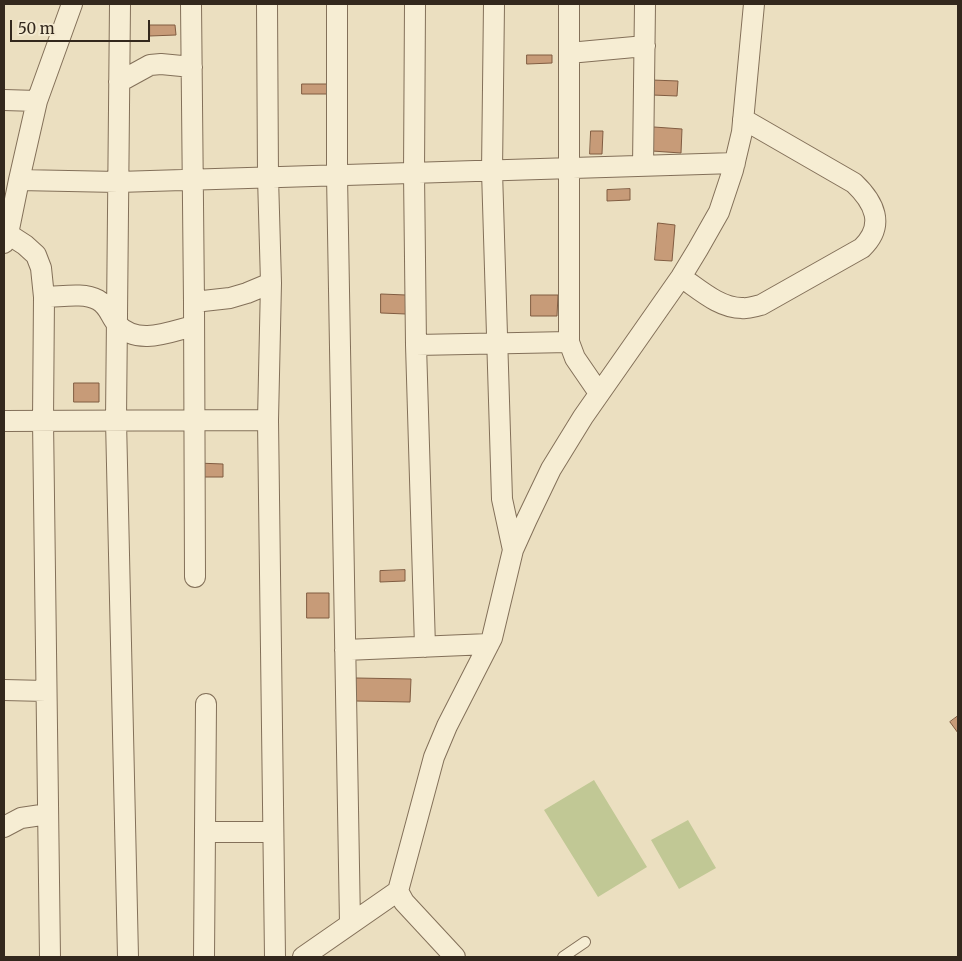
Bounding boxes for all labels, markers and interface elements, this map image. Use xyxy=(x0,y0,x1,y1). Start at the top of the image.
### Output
scale bar xyxy=(12,10,152,42)
text: 50 m xyxy=(18,19,55,38)

